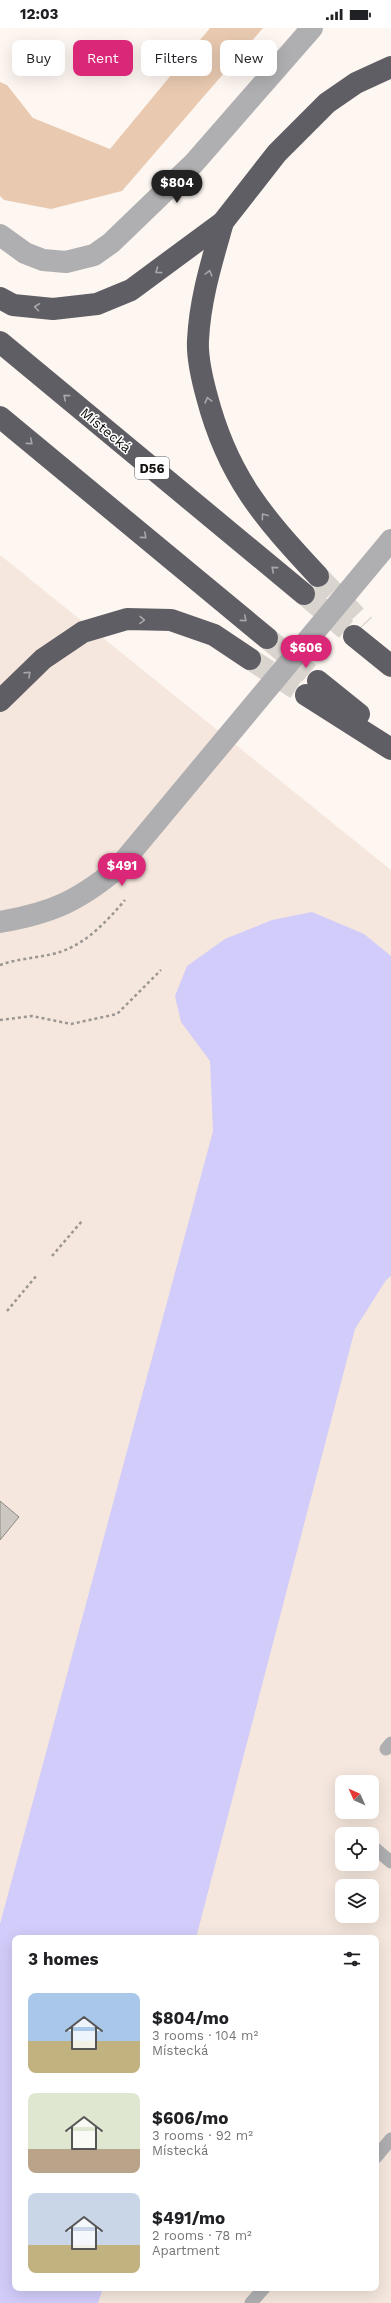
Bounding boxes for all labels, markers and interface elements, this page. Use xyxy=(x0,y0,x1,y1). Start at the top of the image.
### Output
text: 12:03 xyxy=(20,5,58,23)
chip: Buy xyxy=(12,40,65,76)
chip: Rent xyxy=(73,40,133,76)
chip: Filters xyxy=(141,40,212,76)
chip: New xyxy=(220,40,277,76)
pin: $804 xyxy=(153,170,201,204)
text: $804 xyxy=(160,175,194,190)
one-way arrow xyxy=(155,266,162,274)
one-way arrow xyxy=(204,269,213,276)
one-way arrow xyxy=(34,303,40,312)
one-way arrow xyxy=(63,394,71,401)
one-way arrow xyxy=(204,397,212,404)
street label: Místecká xyxy=(78,404,134,456)
one-way arrow xyxy=(25,437,33,444)
road number: D56 xyxy=(135,457,169,479)
one-way arrow xyxy=(262,514,269,521)
one-way arrow xyxy=(139,532,146,539)
one-way arrow xyxy=(271,567,278,574)
one-way arrow xyxy=(139,615,145,624)
one-way arrow xyxy=(239,615,247,622)
pin: $606 xyxy=(282,635,330,669)
text: $606 xyxy=(290,640,322,655)
one-way arrow xyxy=(23,671,31,679)
pin: $491 xyxy=(98,853,146,887)
text: $491 xyxy=(107,858,137,873)
north arrow xyxy=(335,1775,379,1819)
map controls xyxy=(335,1775,379,1923)
button: locate xyxy=(335,1827,379,1871)
button: layers xyxy=(335,1879,379,1923)
icon: filters xyxy=(341,1948,363,1970)
text: 3 homes xyxy=(28,1949,99,1969)
text: $804/mo xyxy=(152,2008,229,2028)
icon: home xyxy=(60,2009,108,2057)
text: 3 rooms · 104 m² xyxy=(152,2028,258,2043)
text: Místecká xyxy=(152,2043,208,2058)
text: $606/mo xyxy=(152,2108,228,2128)
icon: home xyxy=(60,2109,108,2157)
text: 3 rooms · 92 m² xyxy=(152,2128,253,2143)
text: Místecká xyxy=(152,2143,208,2158)
text: $491/mo xyxy=(152,2208,225,2228)
icon: home xyxy=(60,2209,108,2257)
text: 2 rooms · 78 m² xyxy=(152,2228,252,2243)
text: Apartment xyxy=(152,2243,220,2258)

